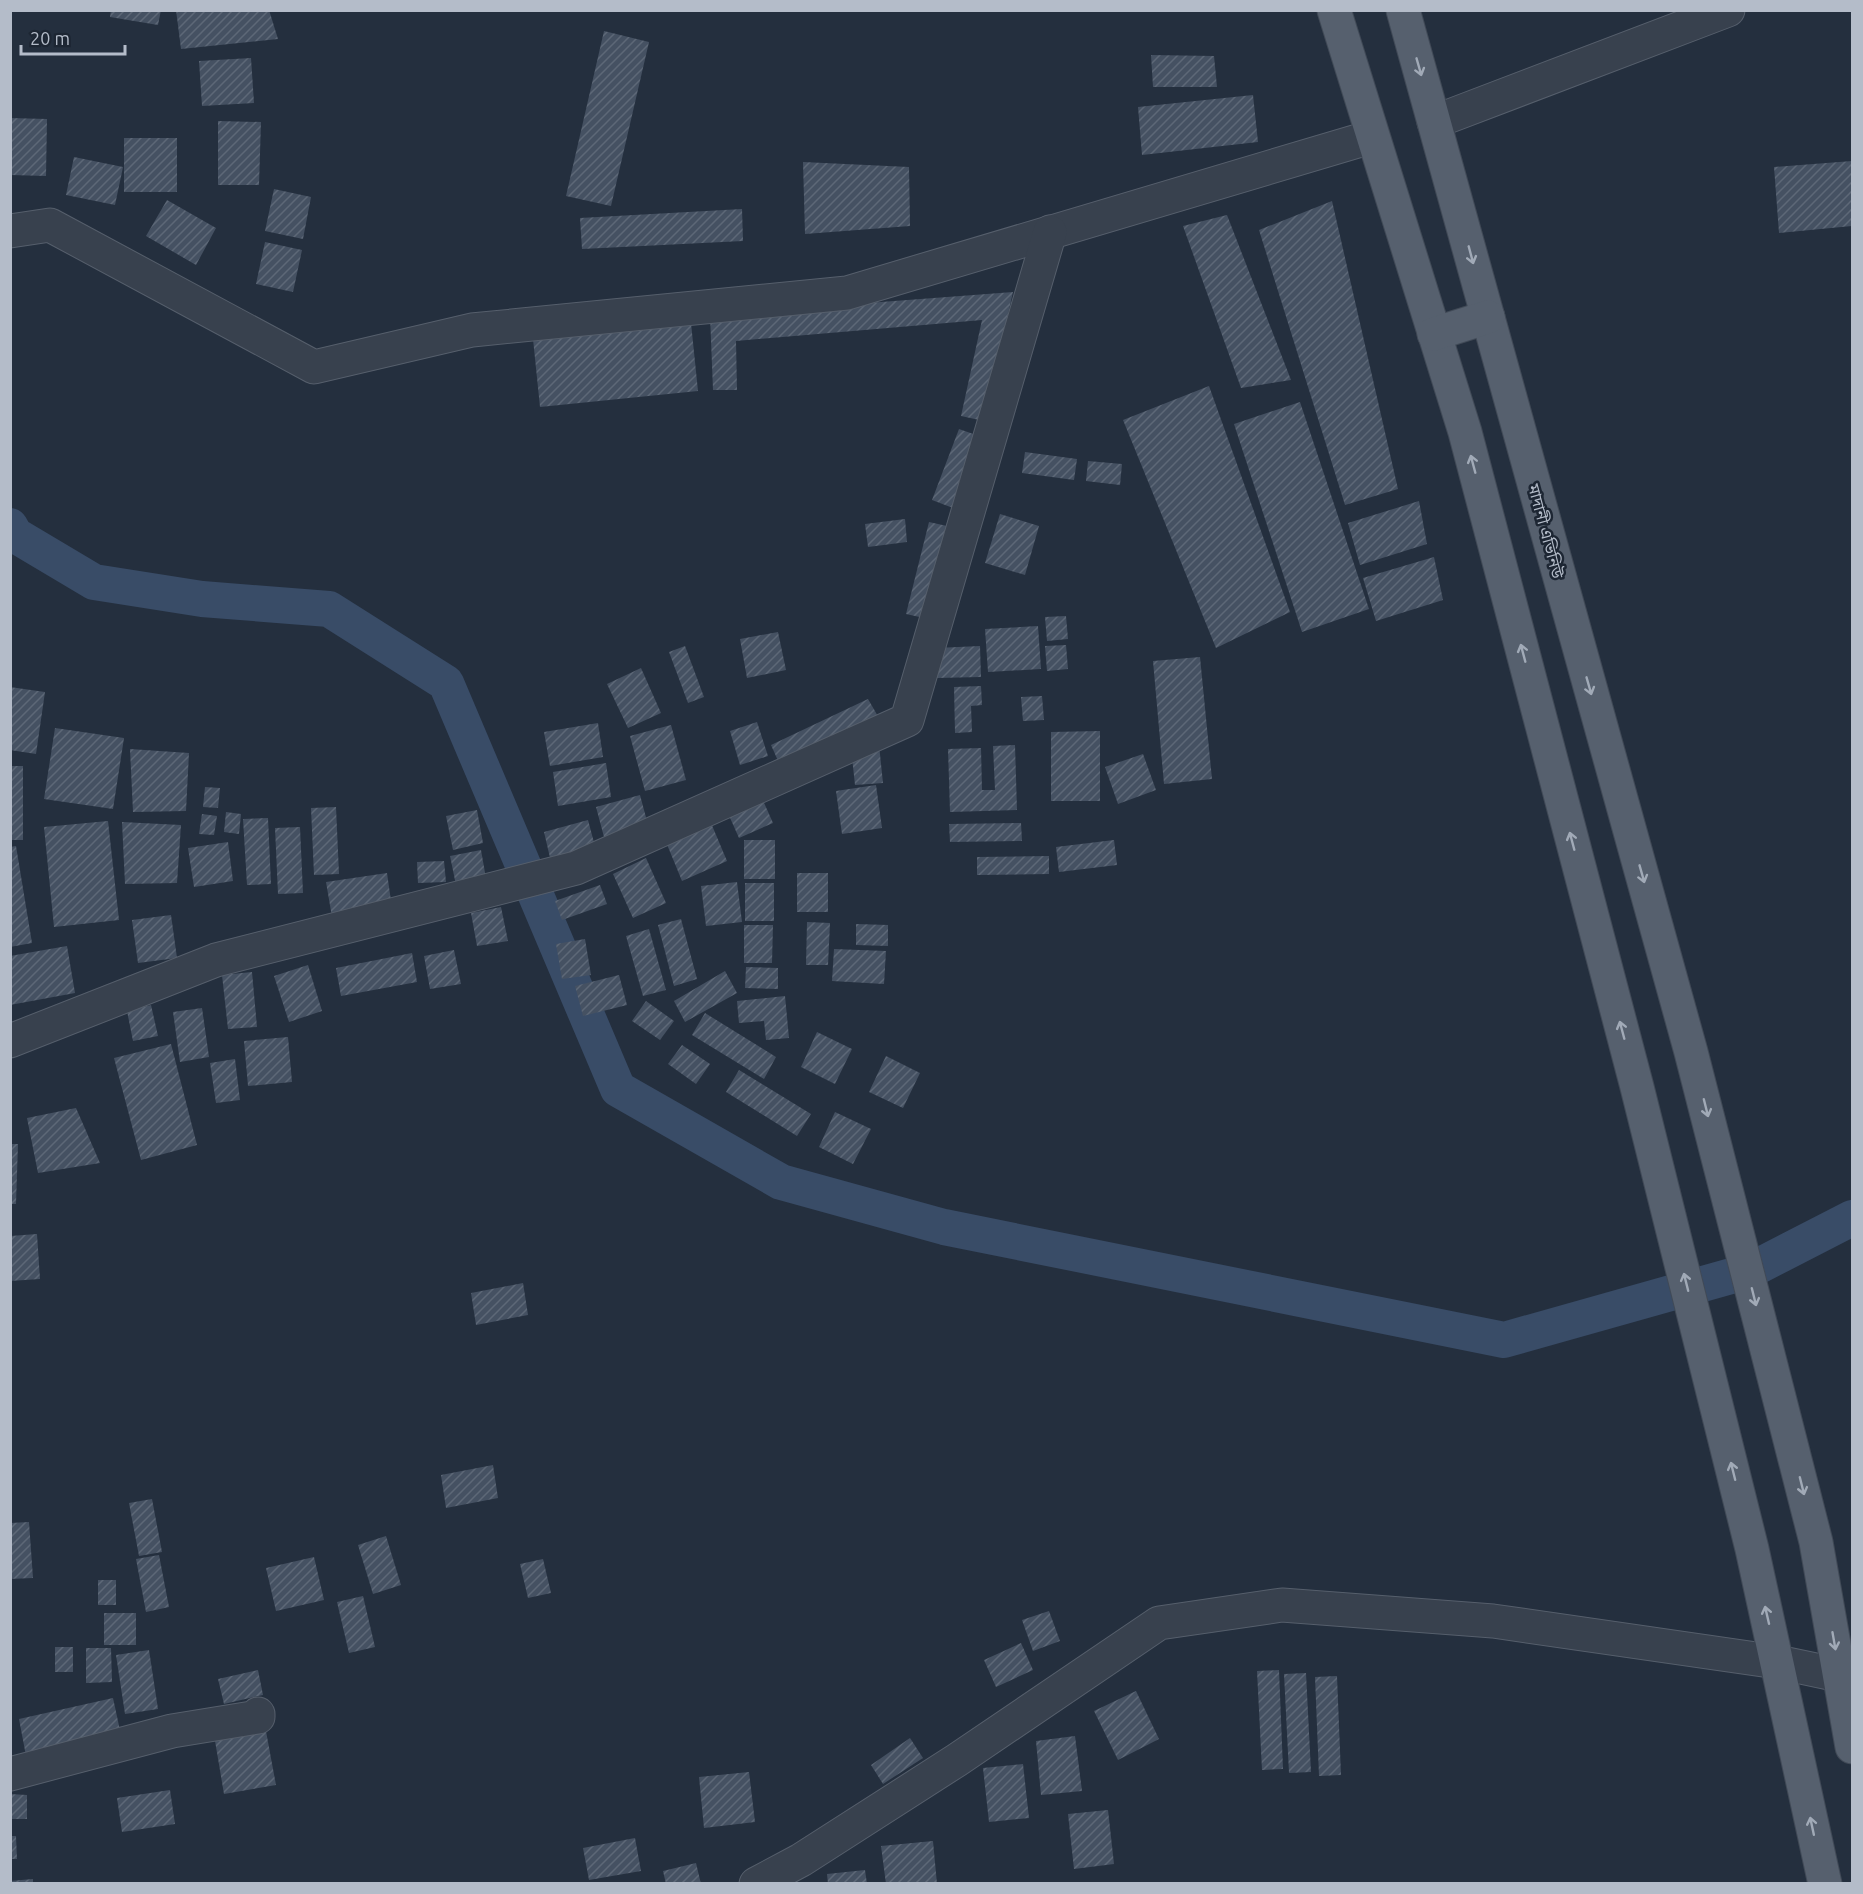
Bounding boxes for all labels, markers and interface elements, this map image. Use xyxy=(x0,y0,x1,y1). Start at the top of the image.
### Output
scale bar xyxy=(21,18,124,56)
text: 20 m xyxy=(30,28,70,48)
one-way arrow xyxy=(1414,57,1425,76)
one-way arrow xyxy=(1466,245,1477,264)
one-way arrow xyxy=(1467,455,1479,474)
street label: মাদানী এভিনিউ xyxy=(1524,481,1567,581)
one-way arrow xyxy=(1517,644,1528,663)
one-way arrow xyxy=(1584,676,1596,695)
one-way arrow xyxy=(1566,832,1578,851)
one-way arrow xyxy=(1636,864,1648,883)
one-way arrow xyxy=(1616,1021,1627,1040)
one-way arrow xyxy=(1700,1098,1712,1117)
one-way arrow xyxy=(1679,1273,1691,1292)
one-way arrow xyxy=(1748,1287,1760,1306)
one-way arrow xyxy=(1726,1462,1738,1481)
one-way arrow xyxy=(1797,1476,1808,1495)
one-way arrow xyxy=(1760,1606,1772,1625)
one-way arrow xyxy=(1828,1631,1839,1651)
one-way arrow xyxy=(1806,1817,1817,1837)

